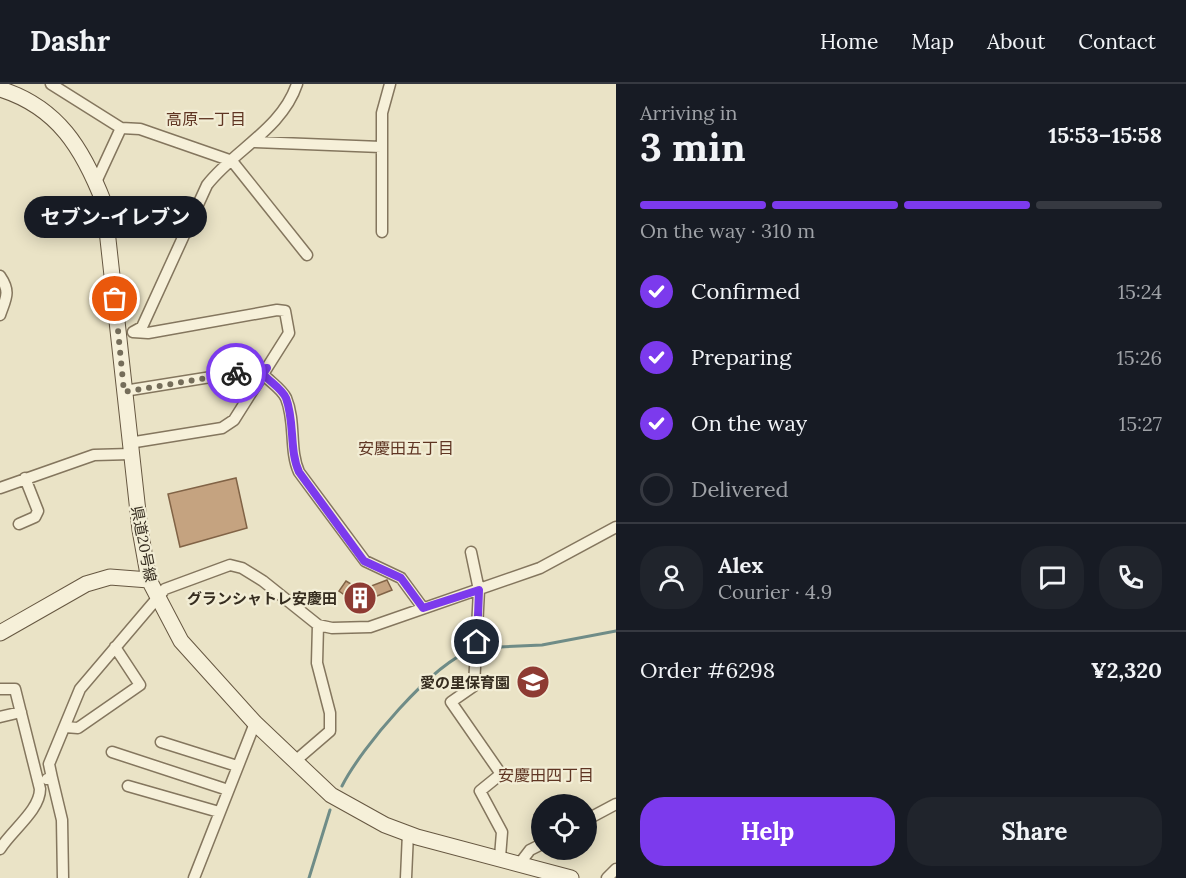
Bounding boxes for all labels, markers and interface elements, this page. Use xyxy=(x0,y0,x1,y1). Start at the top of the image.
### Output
text: Dashr xyxy=(30,23,110,59)
text: Home xyxy=(820,28,878,55)
text: Map xyxy=(911,28,954,55)
text: About xyxy=(987,28,1045,55)
text: Contact xyxy=(1078,28,1156,55)
text: Arriving in xyxy=(640,100,737,125)
district label: 高原一丁目 xyxy=(166,109,246,129)
text: 15:53–15:58 xyxy=(1048,121,1162,149)
text: 3 min xyxy=(640,122,746,172)
callout: セブン-イレブン xyxy=(24,197,207,239)
text: セブン-イレブン xyxy=(41,204,190,229)
text: On the way · 310 m xyxy=(640,218,815,243)
pin xyxy=(89,273,140,324)
icon: check xyxy=(640,275,673,308)
text: Confirmed xyxy=(691,277,800,305)
text: 15:24 xyxy=(1118,279,1162,304)
icon: bag xyxy=(98,282,131,315)
icon: check xyxy=(640,341,673,374)
courier xyxy=(206,343,266,403)
text: Preparing xyxy=(691,343,791,371)
text: 15:26 xyxy=(1117,345,1162,370)
icon: bike xyxy=(220,357,253,390)
icon: check xyxy=(640,407,673,440)
text: On the way xyxy=(691,409,807,437)
text: 15:27 xyxy=(1119,411,1162,436)
district label: 安慶田五丁目 xyxy=(358,438,454,458)
text: Delivered xyxy=(691,475,789,503)
street label: 県道20号線 xyxy=(127,504,161,584)
button: person xyxy=(640,546,703,609)
button: chat xyxy=(1021,546,1084,609)
button: phone xyxy=(1099,546,1162,609)
text: Alex xyxy=(718,551,763,579)
text: Courier · 4.9 xyxy=(718,579,832,604)
building icon: グランシャトレ安慶田 xyxy=(342,580,378,616)
place label: グランシャトレ安慶田 xyxy=(187,589,337,608)
pin xyxy=(451,616,502,667)
icon: home xyxy=(460,625,493,658)
text: Order #6298 xyxy=(640,656,775,684)
text: ¥2,320 xyxy=(1091,656,1162,684)
school or university icon: 愛の里保育園 xyxy=(515,664,551,700)
place label: 愛の里保育園 xyxy=(420,673,510,692)
district label: 安慶田四丁目 xyxy=(498,765,594,785)
map controls xyxy=(531,794,597,860)
button: locate xyxy=(531,794,597,860)
button: Help xyxy=(640,797,895,866)
button: Share xyxy=(907,797,1162,866)

